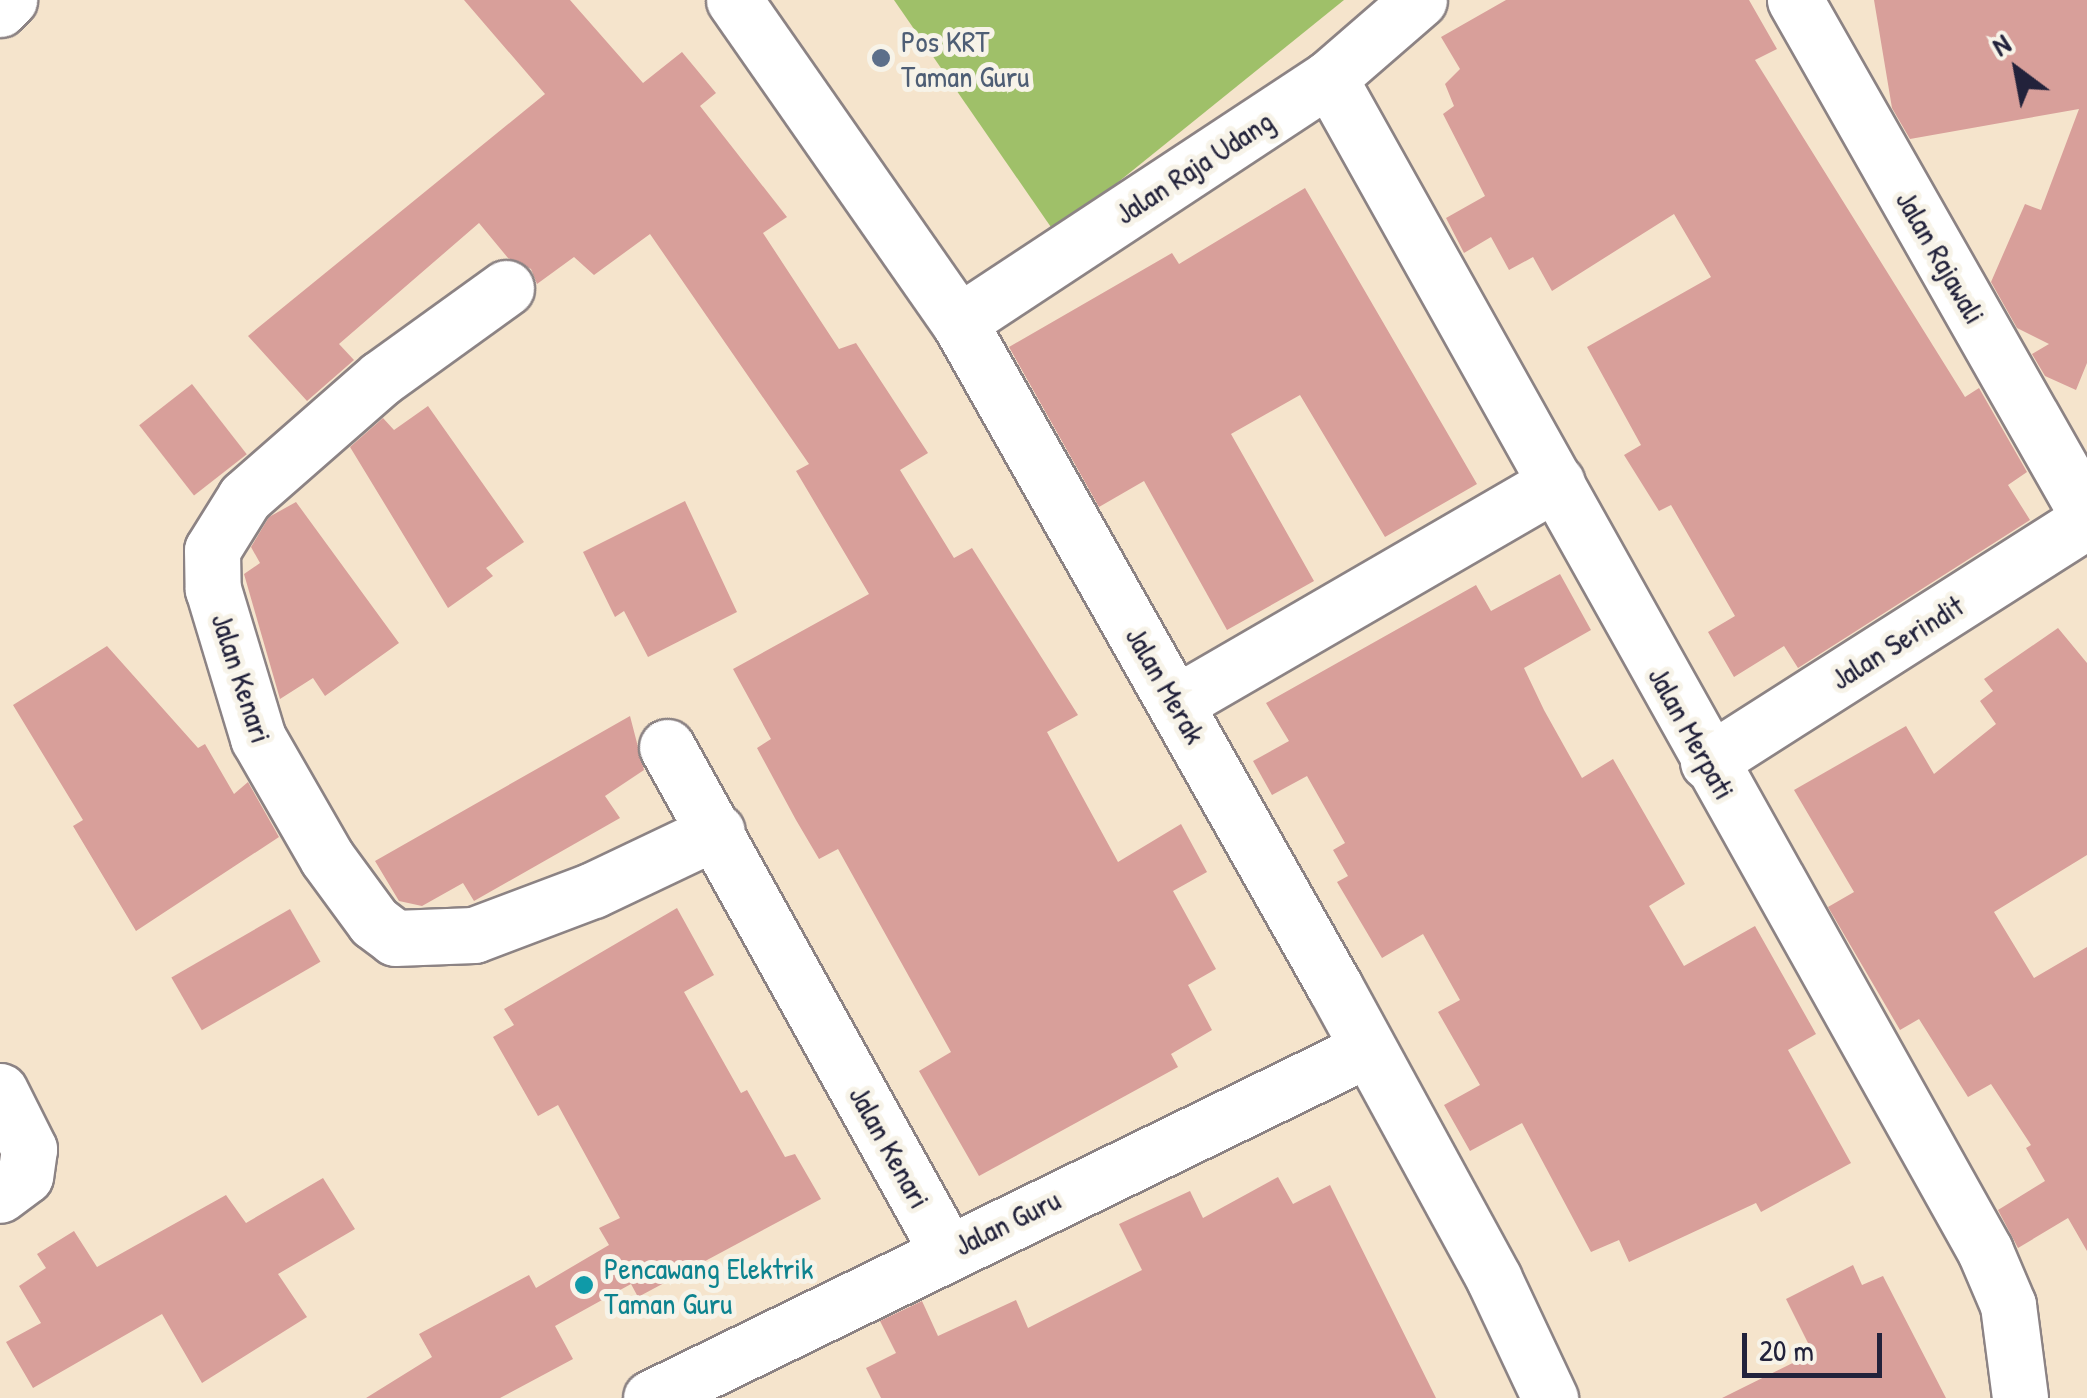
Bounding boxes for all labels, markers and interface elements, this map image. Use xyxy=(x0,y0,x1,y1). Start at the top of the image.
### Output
north arrow xyxy=(1967,20,2067,120)
place label: Pos KRT Taman Guru xyxy=(901,23,1029,94)
text: N xyxy=(1985,24,2017,65)
marker: Pos KRT Taman Guru xyxy=(870,47,892,69)
street label: Jalan Raja Udang xyxy=(1108,103,1280,231)
street label: Jalan Rajawali xyxy=(1889,184,1993,330)
street label: Jalan Serindit xyxy=(1824,587,1970,697)
street label: Jalan Kenari xyxy=(204,609,280,747)
street label: Jalan Merak xyxy=(1118,620,1214,750)
street label: Jalan Merpati xyxy=(1641,660,1743,806)
street label: Jalan Kenari xyxy=(842,1080,938,1214)
street label: Jalan Guru xyxy=(948,1181,1066,1263)
place label: Pencawang Elektrik Taman Guru xyxy=(604,1250,813,1320)
marker: Pencawang Elektrik Taman Guru xyxy=(573,1274,595,1296)
scale bar xyxy=(1747,1313,1887,1375)
text: 20 m xyxy=(1759,1330,1814,1370)

